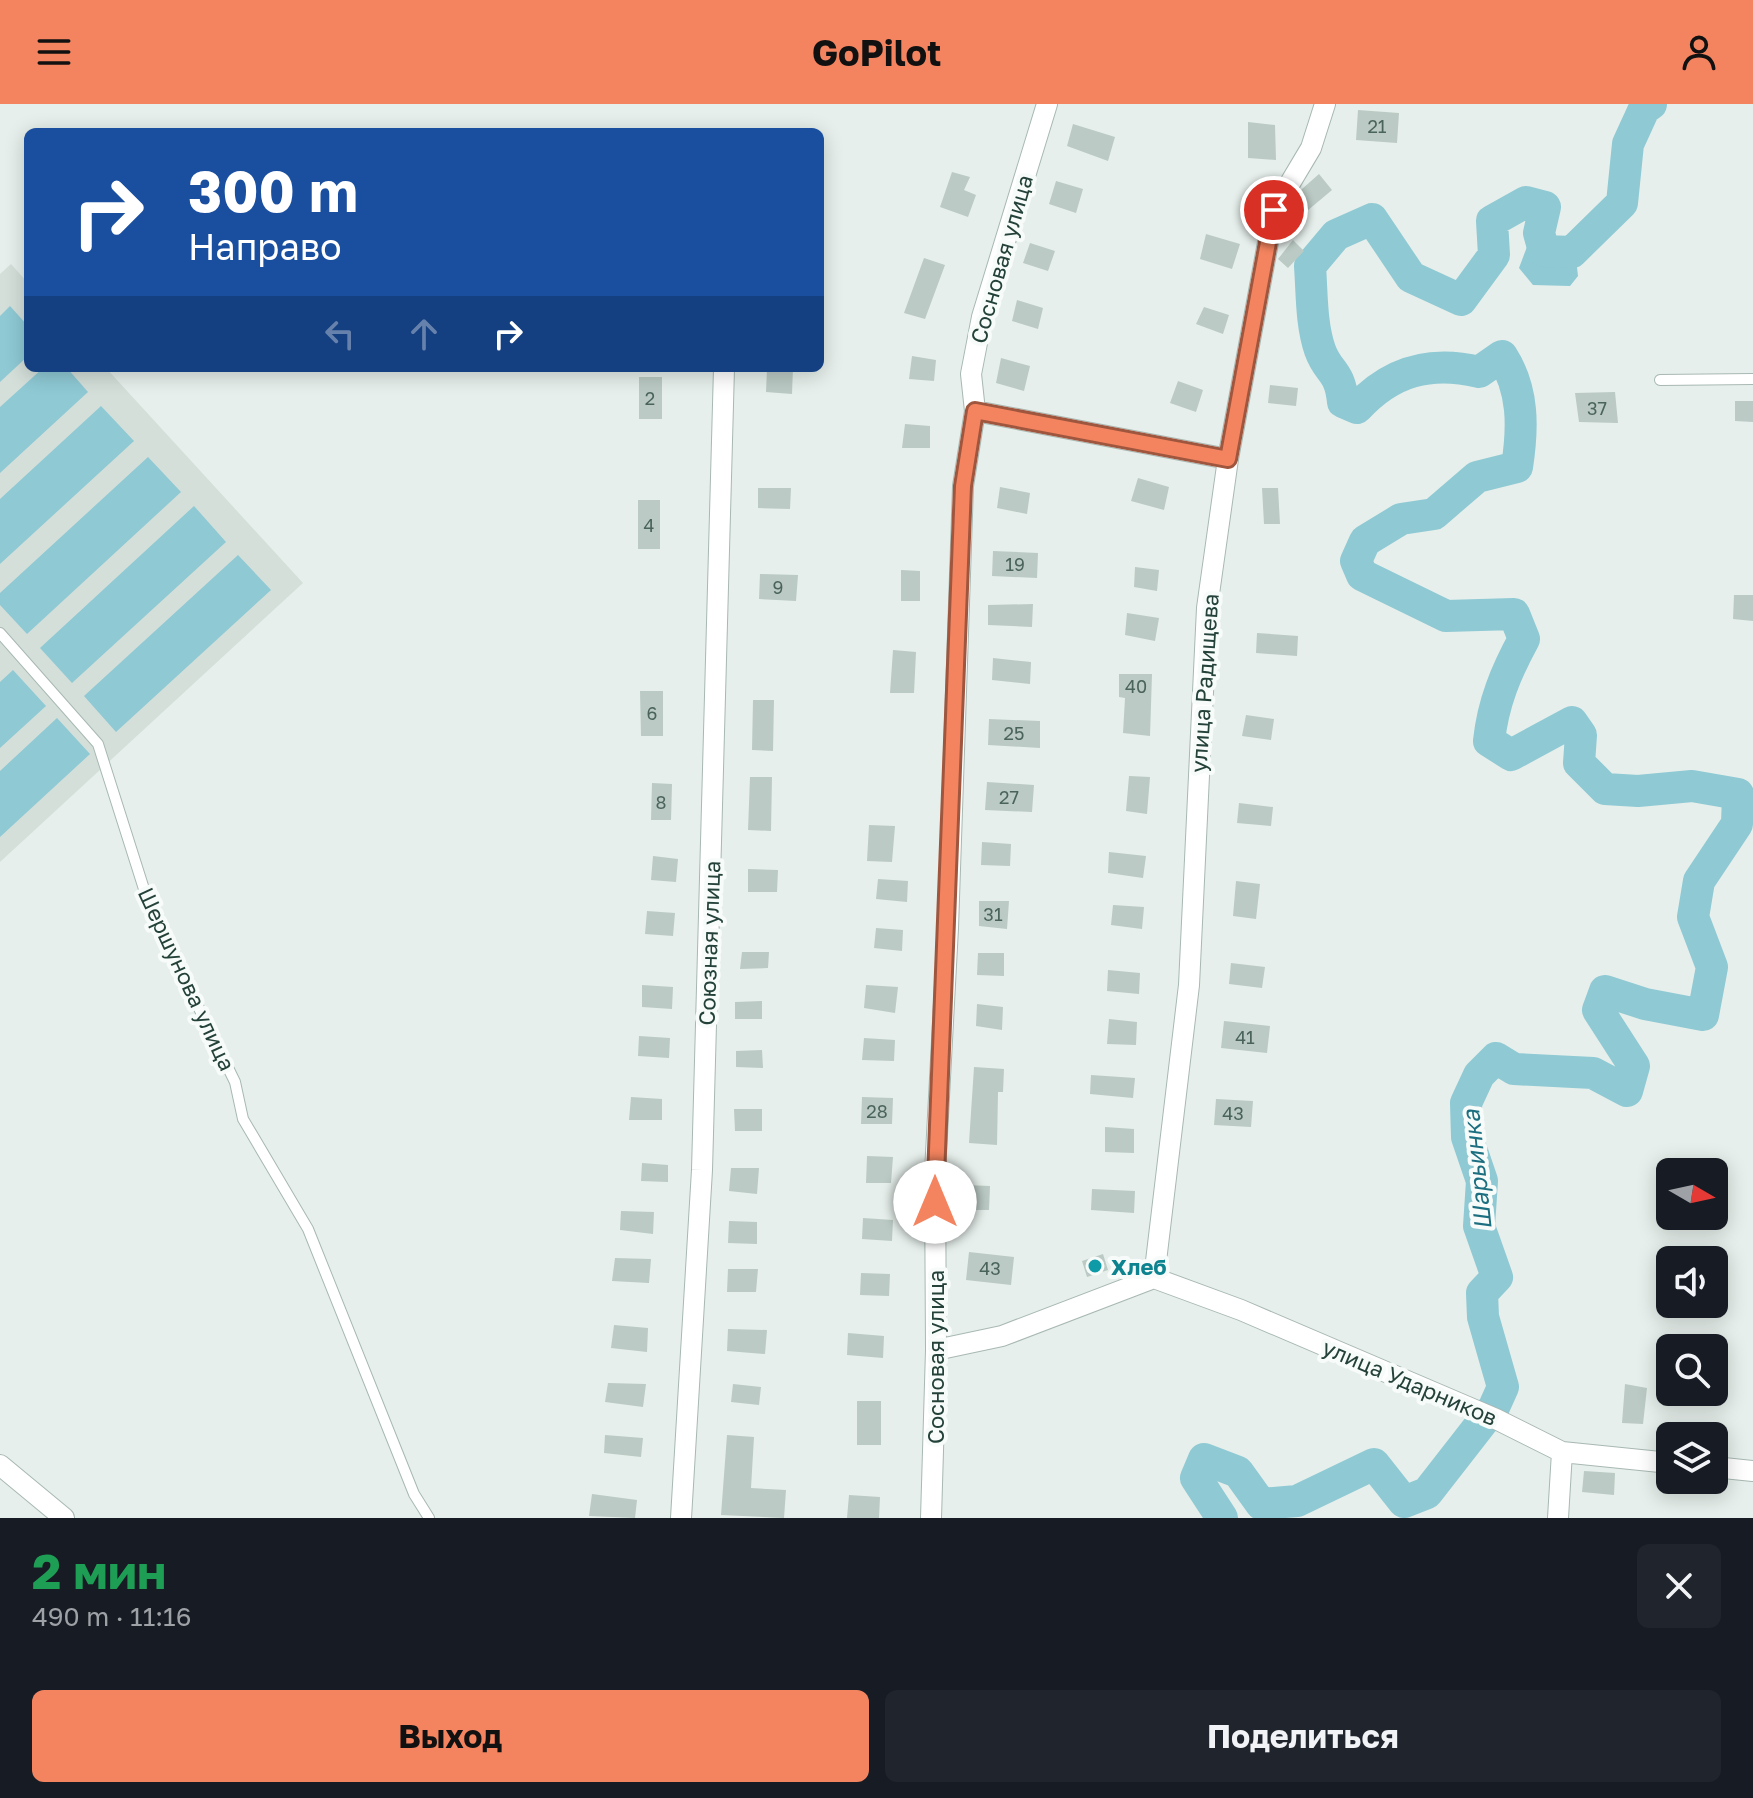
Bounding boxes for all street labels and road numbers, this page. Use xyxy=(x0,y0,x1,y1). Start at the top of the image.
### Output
street label: Сосновая улица xyxy=(964,172,1038,346)
street label: улица Радищева xyxy=(1184,592,1224,774)
street label: Союзная улица xyxy=(693,860,725,1026)
street label: Шершунова улица xyxy=(133,883,241,1075)
street label: Сосновая улица xyxy=(922,1270,949,1444)
street label: улица Ударников xyxy=(1319,1333,1501,1431)

